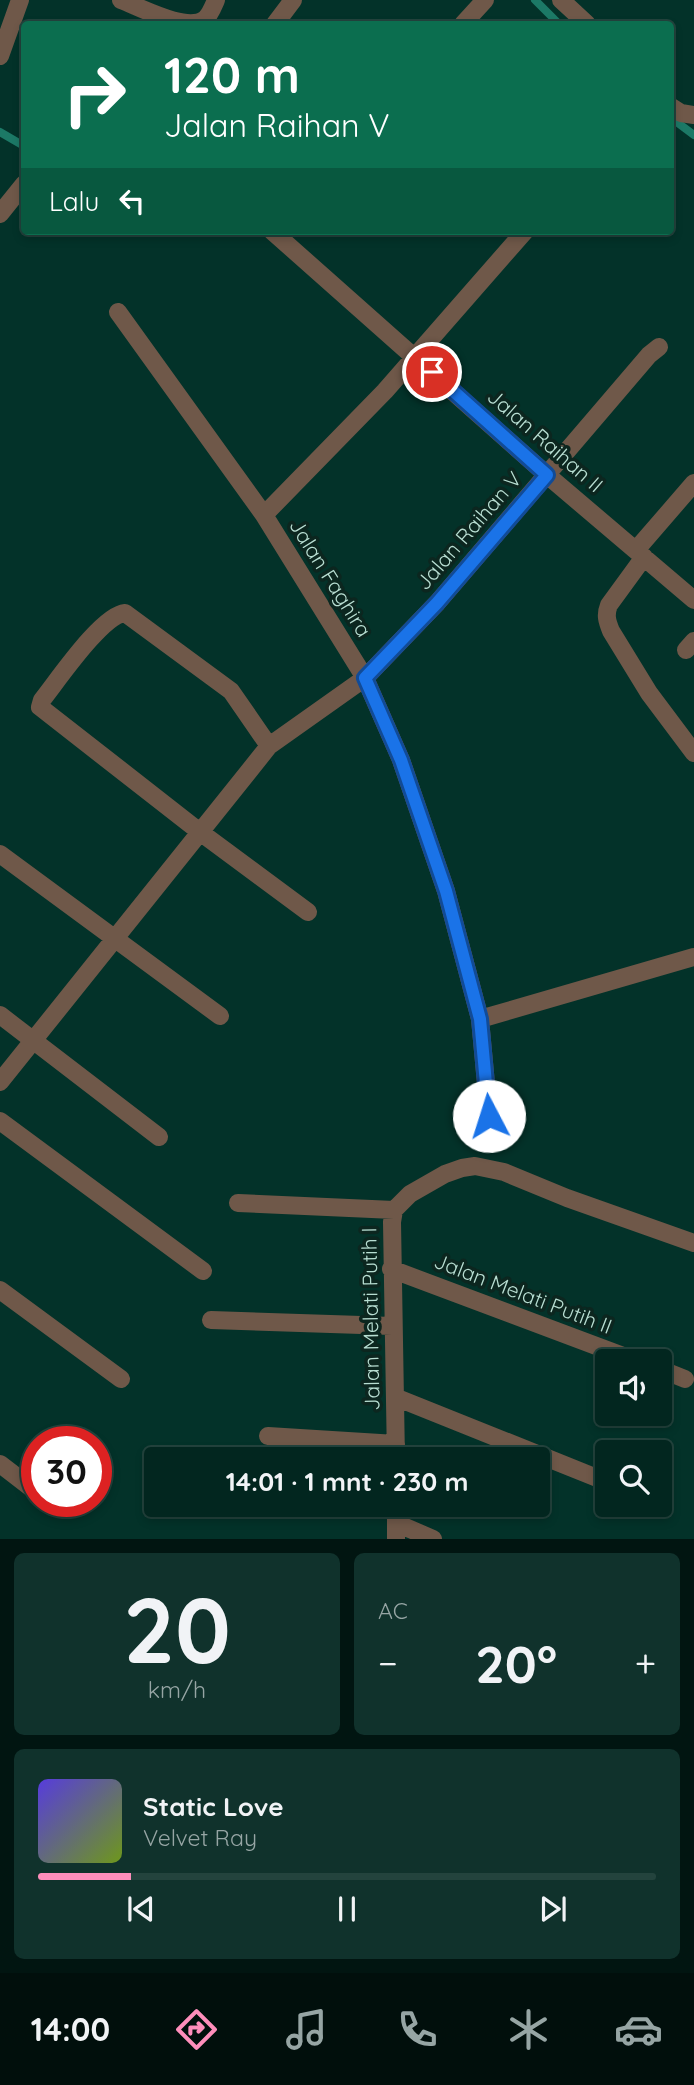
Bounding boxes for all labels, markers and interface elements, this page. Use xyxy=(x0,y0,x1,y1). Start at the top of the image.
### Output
text: 120 m xyxy=(164,44,300,105)
icon: right xyxy=(49,49,140,140)
text: Jalan Raihan V xyxy=(164,105,390,145)
icon: left xyxy=(113,182,151,220)
text: Lalu xyxy=(49,185,99,218)
pin xyxy=(402,342,462,402)
icon: arrive xyxy=(413,353,451,391)
street label: Jalan Raihan II xyxy=(483,383,609,497)
street label: Jalan Raihan V xyxy=(410,466,527,595)
street label: Jalan Faghira xyxy=(284,514,377,641)
position arrow xyxy=(452,1079,526,1153)
street label: Jalan Melati Putih I xyxy=(355,1227,385,1411)
street label: Jalan Melati Putih II xyxy=(431,1247,616,1339)
map controls xyxy=(595,1349,672,1517)
button: sound xyxy=(595,1349,672,1426)
speed limit sign: 30 xyxy=(21,1426,112,1517)
button: search xyxy=(595,1440,672,1517)
text: 14:01 · 1 mnt · 230 m xyxy=(226,1465,468,1498)
text: 20 xyxy=(123,1572,231,1686)
text: AC xyxy=(378,1596,408,1625)
text: 20° xyxy=(475,1631,557,1696)
text: − xyxy=(378,1639,398,1687)
text: + xyxy=(635,1639,656,1687)
text: km/h xyxy=(148,1675,206,1704)
text: Static Love xyxy=(143,1790,284,1823)
text: Velvet Ray xyxy=(143,1823,257,1852)
icon: previous xyxy=(122,1890,160,1928)
icon: pause xyxy=(328,1890,366,1928)
icon: next xyxy=(534,1890,572,1928)
icon: directions xyxy=(172,2005,221,2054)
icon: music xyxy=(282,2005,331,2054)
icon: phone xyxy=(393,2005,442,2054)
icon: climate xyxy=(504,2005,553,2054)
icon: car xyxy=(614,2005,663,2054)
text: 14:00 xyxy=(31,2009,110,2049)

